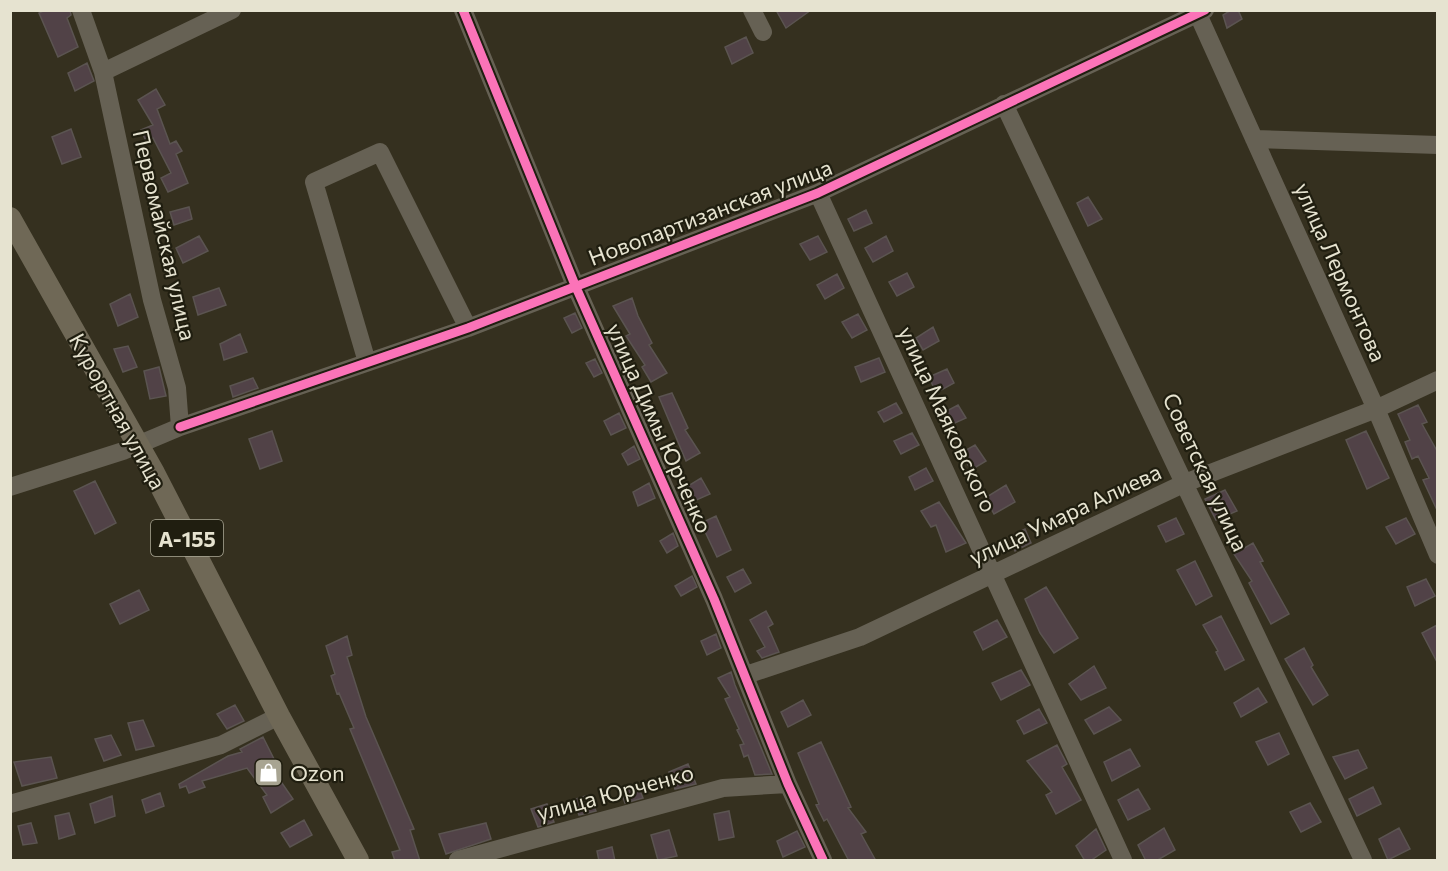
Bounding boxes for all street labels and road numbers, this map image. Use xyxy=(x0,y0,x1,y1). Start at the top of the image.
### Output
street label: Первомайская улица xyxy=(128,127,202,343)
street label: Новопартизанская улица xyxy=(584,153,836,271)
street label: улица Лермонтова xyxy=(1289,178,1393,366)
street label: улица Димы Юрченко xyxy=(602,319,718,537)
street label: улица Маяковского xyxy=(893,322,1003,516)
street label: Курортная улица xyxy=(64,328,172,494)
street label: Советская улица xyxy=(1157,388,1255,556)
street label: улица Умара Алиева xyxy=(965,458,1165,570)
road number: А-155 xyxy=(151,520,223,556)
street label: улица Юрченко xyxy=(534,758,696,826)

